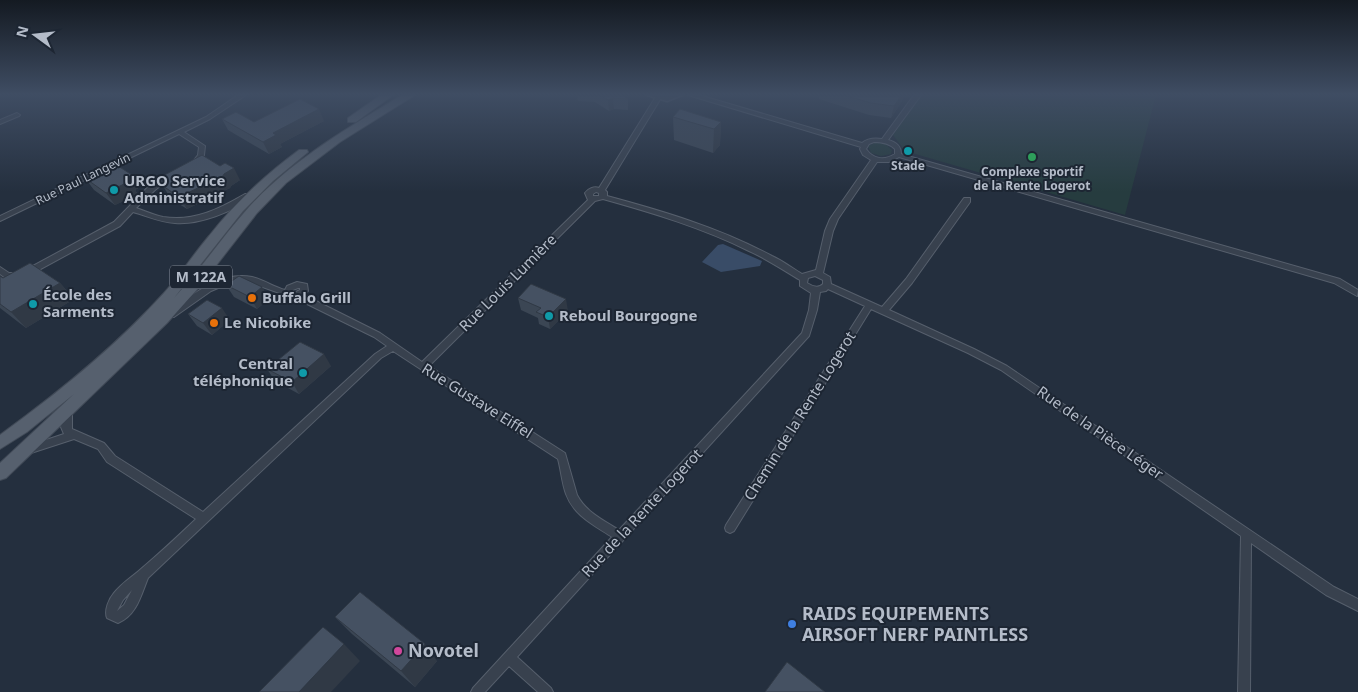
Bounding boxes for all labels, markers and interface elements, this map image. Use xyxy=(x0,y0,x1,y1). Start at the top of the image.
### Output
north arrow xyxy=(10,10,60,60)
text: N xyxy=(11,24,33,39)
marker: Stade xyxy=(902,145,914,157)
street label: Rue Paul Langevin xyxy=(33,148,133,209)
marker: Complexe sportif de la Rente Logerot xyxy=(1026,151,1038,163)
place label: Stade xyxy=(891,157,925,174)
place label: Complexe sportif de la Rente Logerot xyxy=(974,163,1090,194)
place label: URGO Service Administratif xyxy=(124,170,226,207)
marker: URGO Service Administratif xyxy=(108,184,120,196)
street label: Rue Louis Lumière xyxy=(454,229,560,335)
road number: M 122A xyxy=(170,266,232,288)
place label: École des Sarments xyxy=(43,284,114,321)
place label: Buffalo Grill xyxy=(262,287,351,307)
marker: Buffalo Grill xyxy=(246,292,258,304)
marker: École des Sarments xyxy=(27,298,39,310)
place label: Reboul Bourgogne xyxy=(559,305,698,325)
marker: Reboul Bourgogne xyxy=(543,310,555,322)
place label: Le Nicobike xyxy=(224,312,311,332)
marker: Le Nicobike xyxy=(208,317,220,329)
street label: Chemin de la Rente Logerot xyxy=(739,327,860,504)
place label: Central téléphonique xyxy=(193,353,293,390)
street label: Rue Gustave Eiffel xyxy=(418,358,537,442)
marker: Central téléphonique xyxy=(297,367,309,379)
street label: Rue de la Pièce Léger xyxy=(1033,381,1168,483)
street label: Rue de la Rente Logerot xyxy=(576,443,706,581)
place label: RAIDS EQUIPEMENTS AIRSOFT NERF PAINTLESS xyxy=(802,601,1028,646)
marker: RAIDS EQUIPEMENTS AIRSOFT NERF PAINTLESS xyxy=(786,618,798,630)
place label: Novotel xyxy=(408,638,479,662)
marker: Novotel xyxy=(392,645,404,657)

